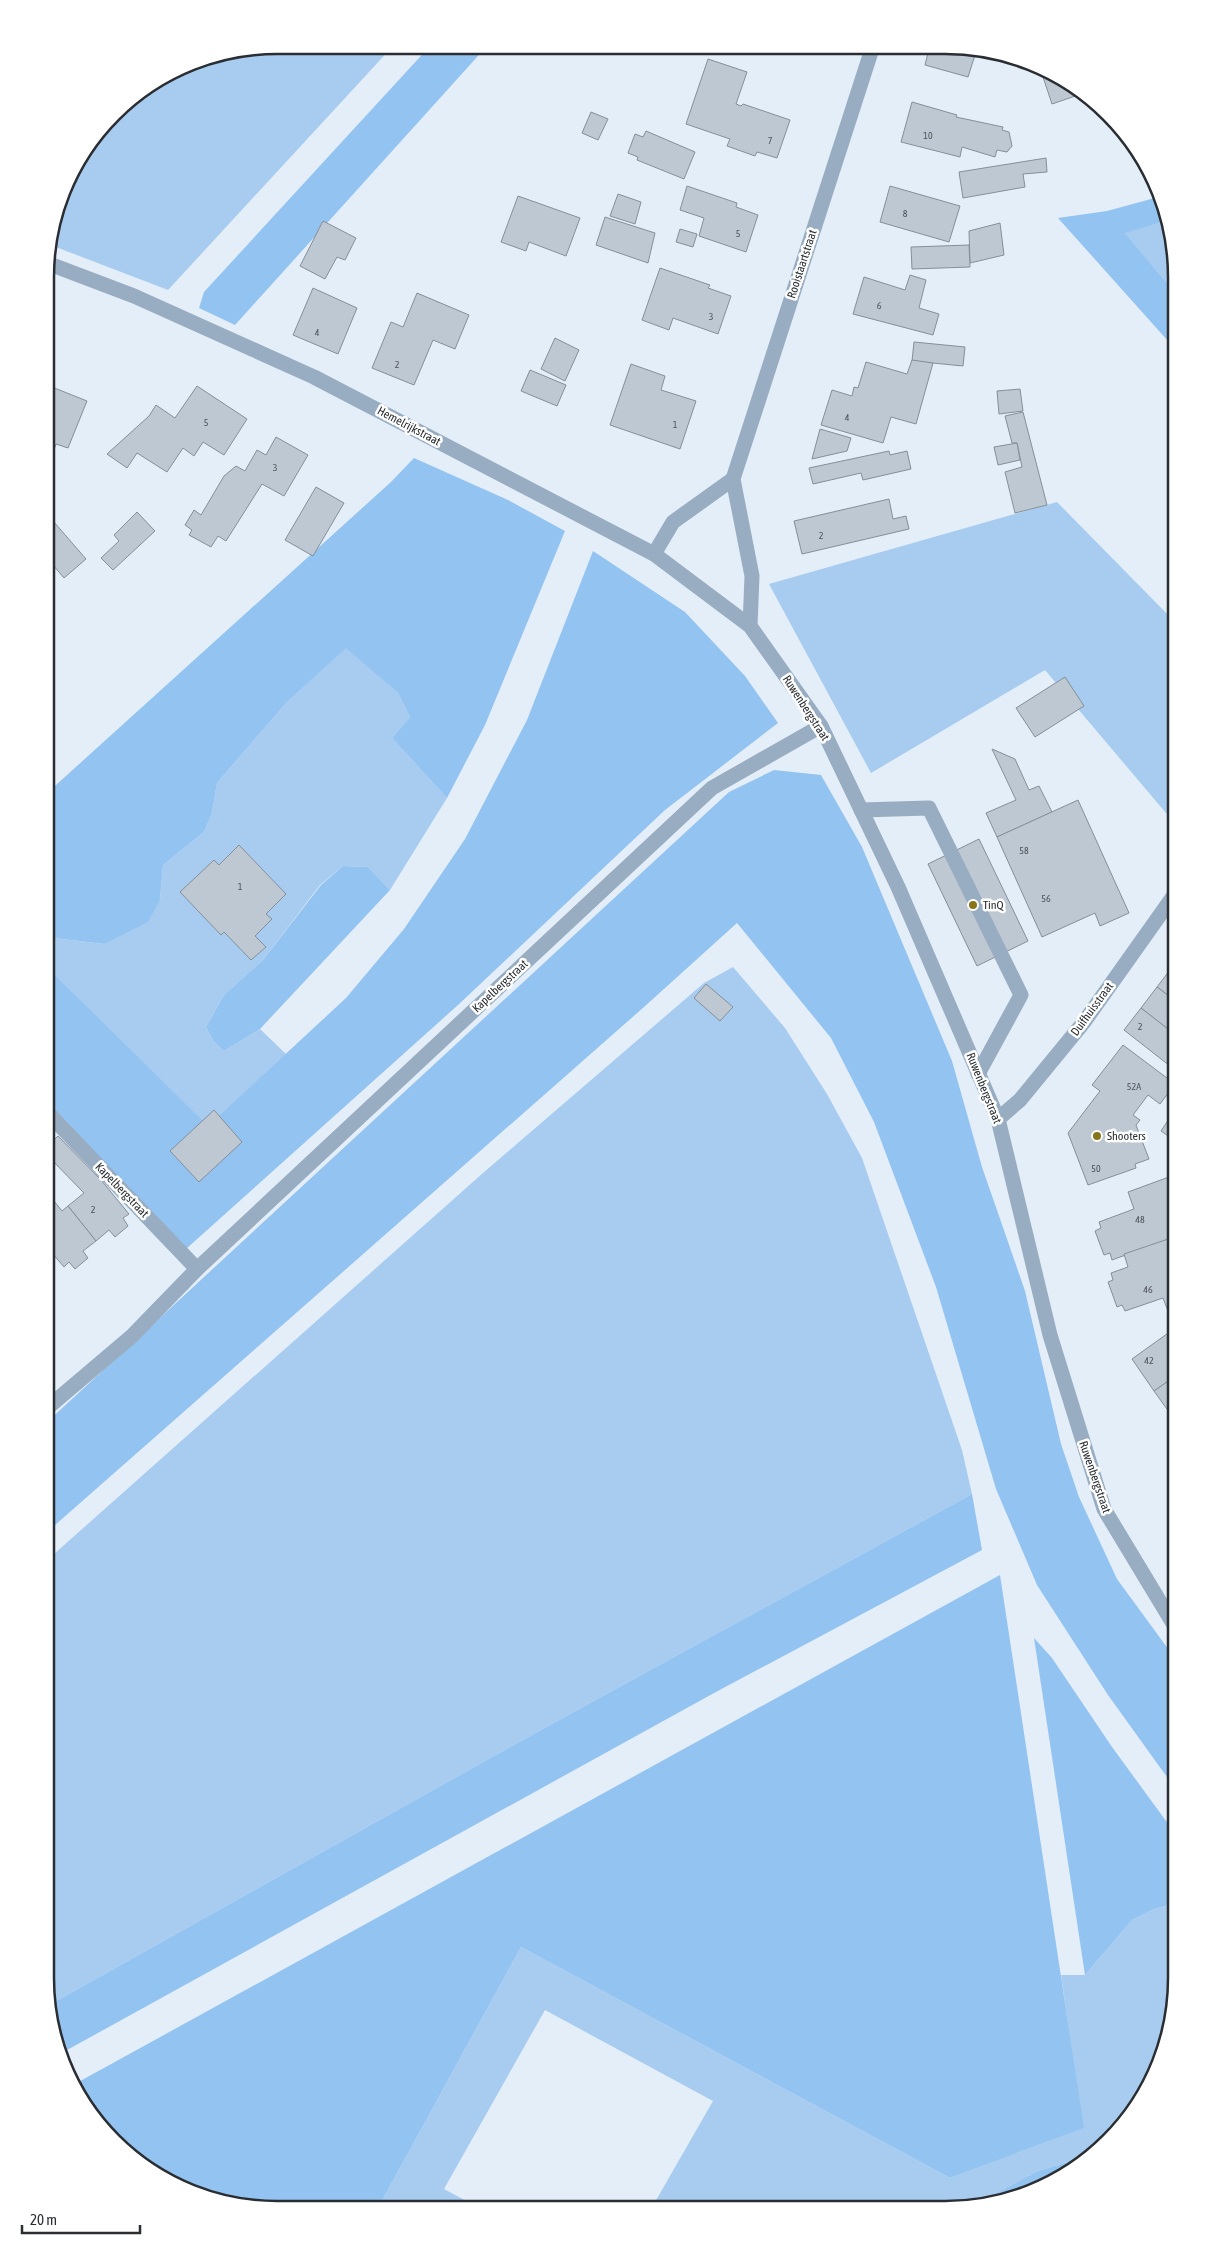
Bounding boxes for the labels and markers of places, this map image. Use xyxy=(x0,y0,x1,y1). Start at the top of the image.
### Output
place label: TinQ xyxy=(983,898,1005,912)
marker: TinQ xyxy=(967,899,979,911)
place label: Shooters xyxy=(1107,1129,1146,1143)
marker: Shooters xyxy=(1091,1130,1103,1142)

